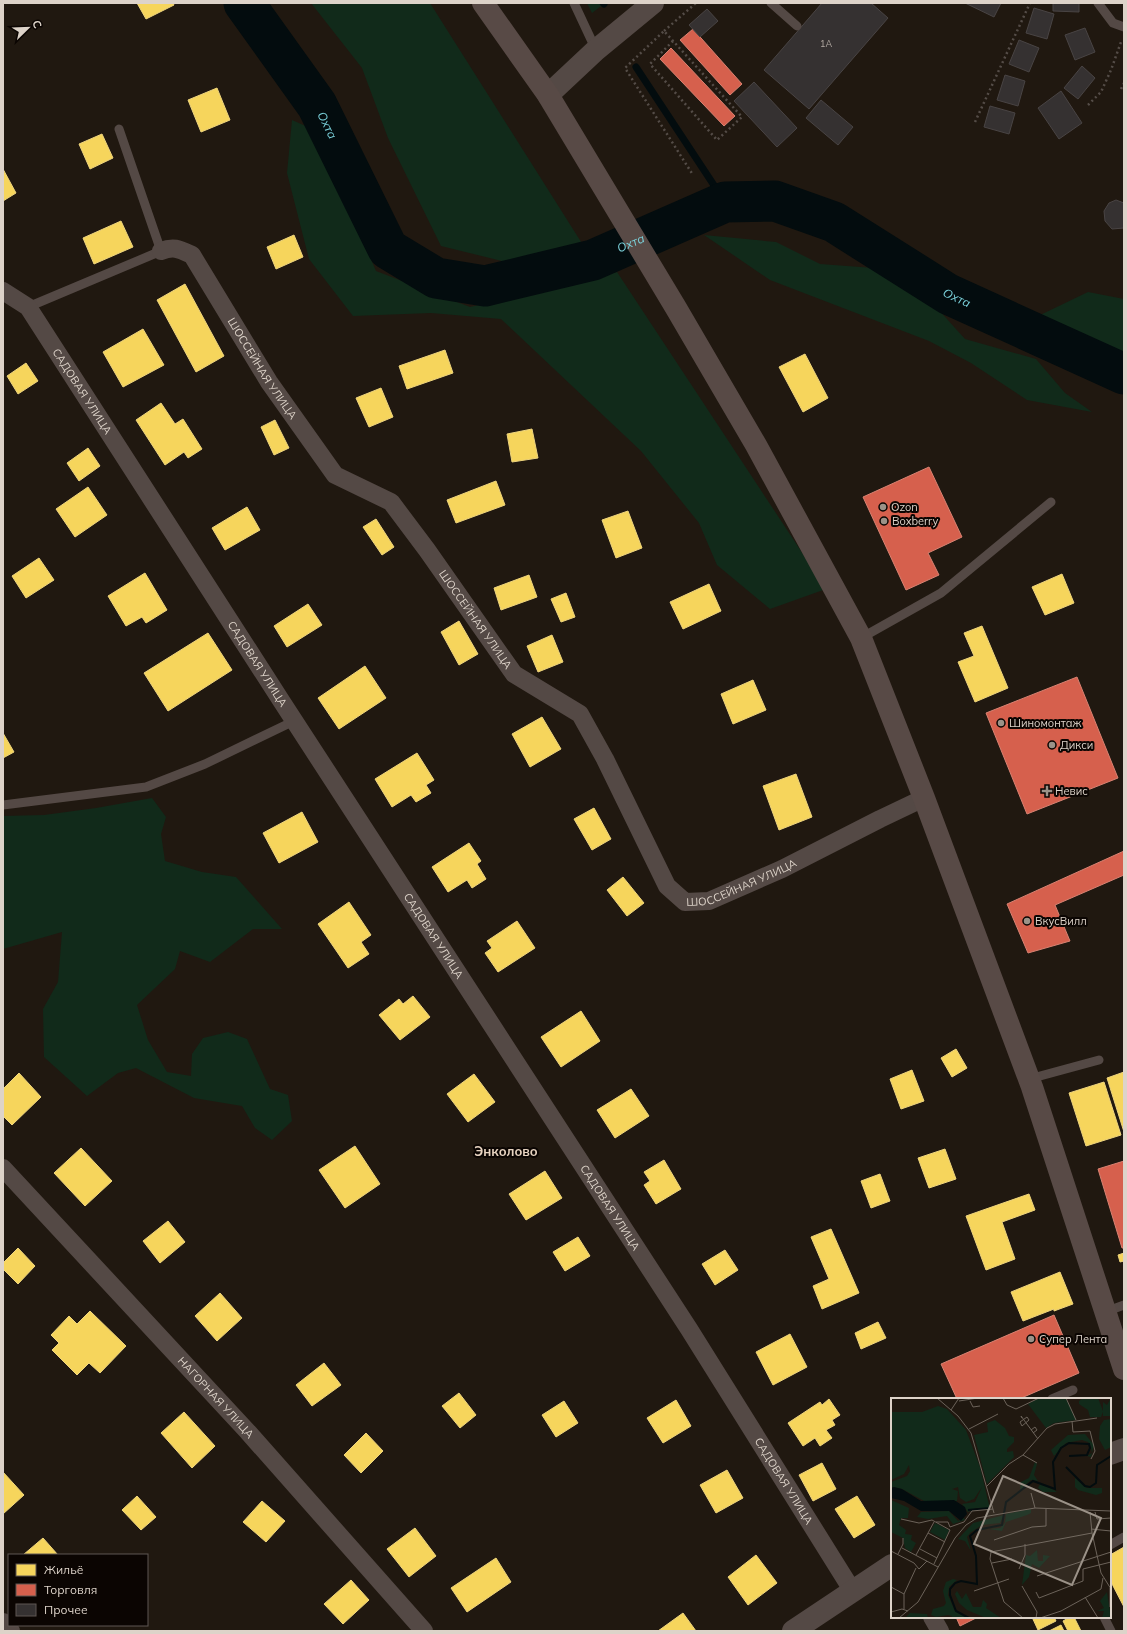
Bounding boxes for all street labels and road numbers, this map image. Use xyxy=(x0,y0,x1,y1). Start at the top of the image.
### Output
street label: ШОССЕЙНАЯ УЛИЦА xyxy=(225,315,300,422)
street label: САДОВАЯ УЛИЦА xyxy=(49,346,115,437)
street label: ШОССЕЙНАЯ УЛИЦА xyxy=(436,567,515,672)
street label: САДОВАЯ УЛИЦА xyxy=(225,618,290,710)
street label: ШОССЕЙНАЯ УЛИЦА xyxy=(686,856,799,909)
street label: САДОВАЯ УЛИЦА xyxy=(401,890,467,981)
street label: САДОВАЯ УЛИЦА xyxy=(577,1162,643,1253)
street label: НАГОРНАЯ УЛИЦА xyxy=(175,1354,257,1441)
street label: САДОВАЯ УЛИЦА xyxy=(752,1435,816,1527)

